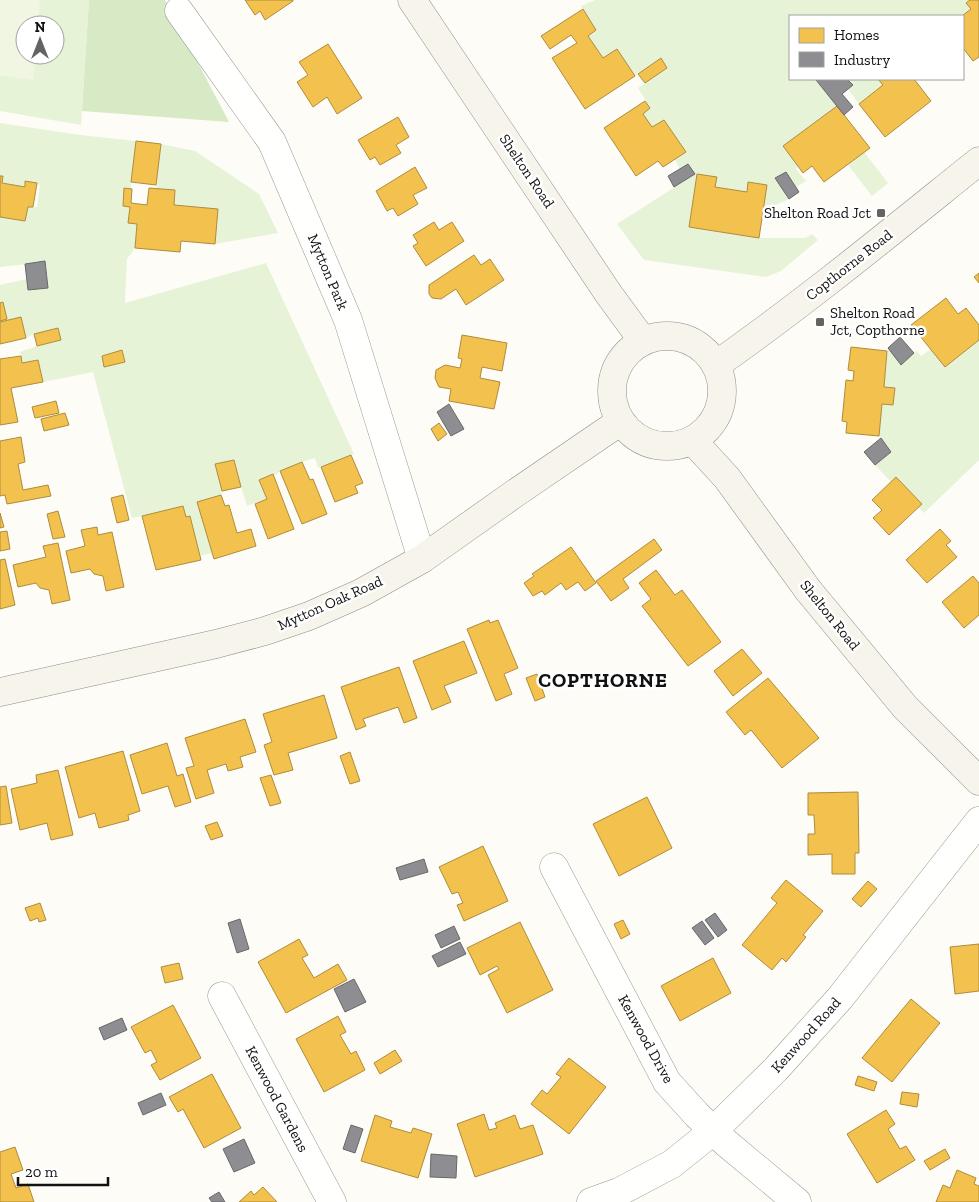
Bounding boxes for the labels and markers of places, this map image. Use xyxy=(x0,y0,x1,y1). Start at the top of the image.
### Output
place label: Shelton Road Jct xyxy=(764,204,871,222)
marker: Shelton Road Jct xyxy=(875,207,887,219)
place label: Shelton Road Jct, Copthorne xyxy=(830,304,925,339)
marker: Shelton Road Jct, Copthorne xyxy=(814,316,826,328)

